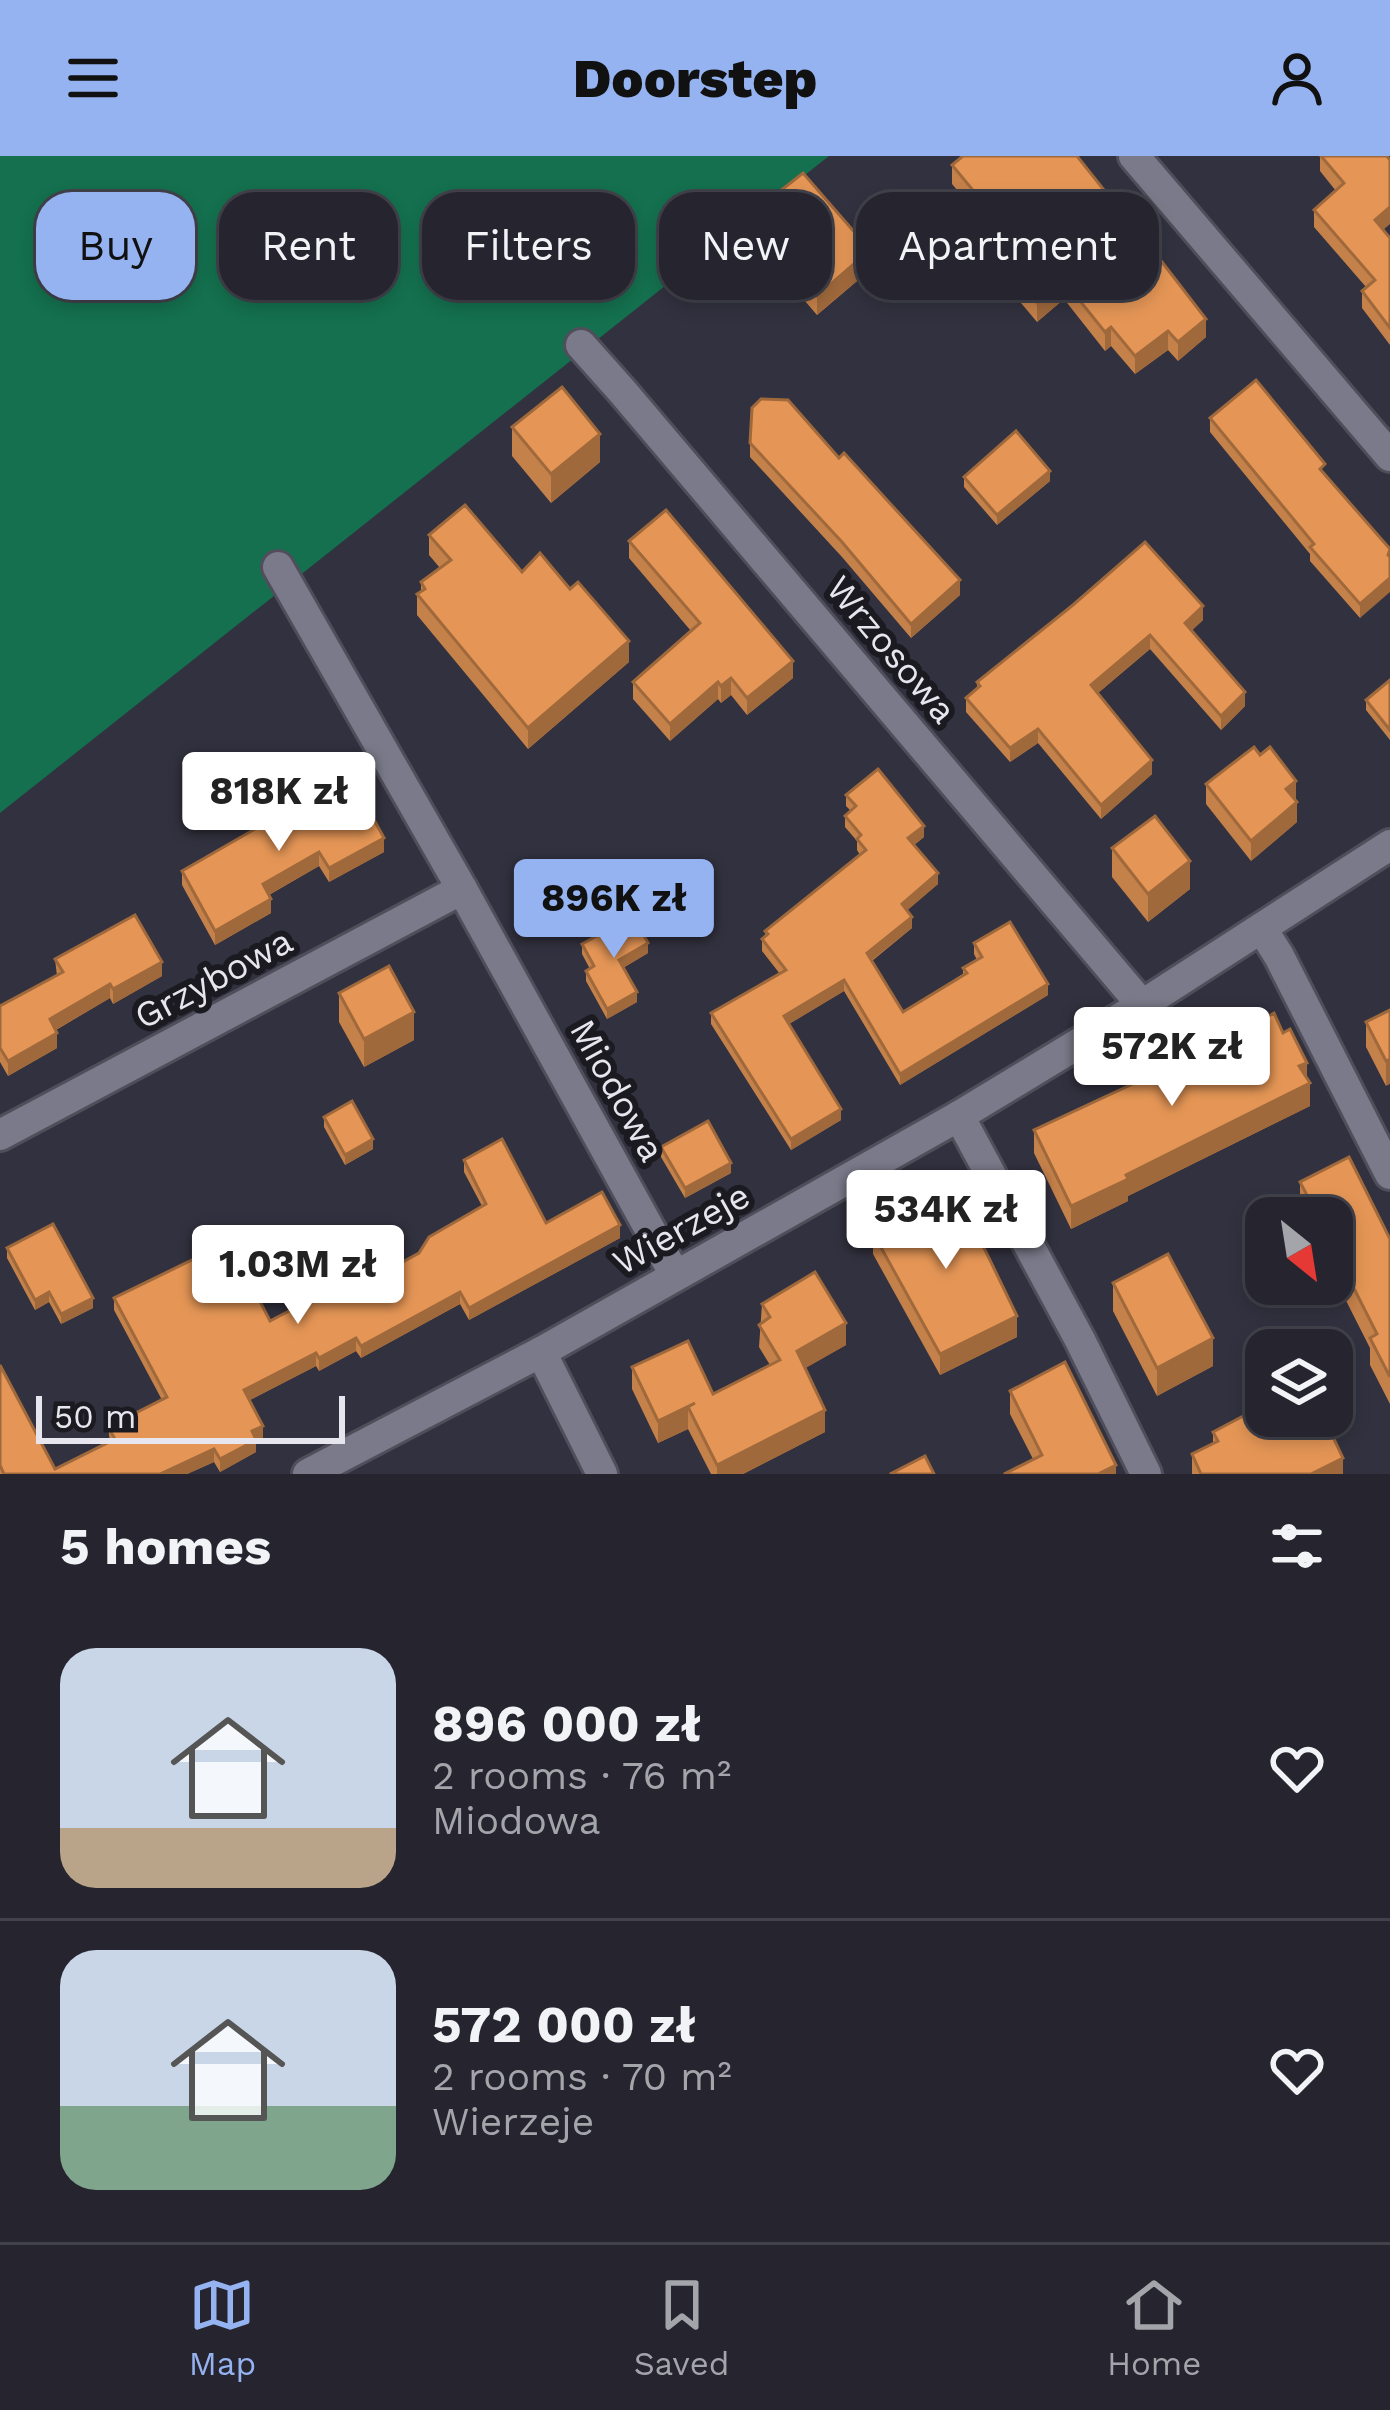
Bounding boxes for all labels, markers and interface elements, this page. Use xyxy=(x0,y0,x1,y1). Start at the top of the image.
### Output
icon: menu xyxy=(60,45,126,111)
icon: person xyxy=(1264,45,1330,111)
text: Doorstep xyxy=(573,47,817,110)
chip: Buy xyxy=(36,192,195,300)
chip: Rent xyxy=(219,192,398,300)
chip: Filters xyxy=(422,192,635,300)
chip: New xyxy=(659,192,832,300)
chip: Apartment xyxy=(856,192,1159,300)
street label: Wrzosowa xyxy=(818,568,965,732)
pin: 818K zł xyxy=(168,752,390,854)
text: 818K zł xyxy=(209,768,349,813)
pin: 896K zł xyxy=(503,859,725,961)
text: 896K zł xyxy=(541,875,687,920)
street label: Grzybowa xyxy=(128,920,299,1038)
pin: 572K zł xyxy=(1061,1007,1283,1109)
street label: Miodowa xyxy=(561,1012,673,1169)
text: 572K zł xyxy=(1101,1023,1243,1068)
pin: 534K zł xyxy=(835,1170,1057,1272)
street label: Wierzeje xyxy=(606,1174,757,1284)
text: 534K zł xyxy=(874,1186,1018,1231)
north arrow xyxy=(1245,1197,1353,1305)
map controls xyxy=(1245,1197,1353,1437)
pin: 1.03M zł xyxy=(174,1225,422,1327)
text: 1.03M zł xyxy=(219,1241,377,1286)
button: layers xyxy=(1245,1329,1353,1437)
scale bar xyxy=(36,1390,345,1443)
text: 50 m xyxy=(54,1397,136,1436)
icon: filters xyxy=(1264,1513,1330,1579)
text: 5 homes xyxy=(60,1517,271,1576)
text: 896 000 zł xyxy=(432,1694,701,1753)
icon: home xyxy=(156,1696,300,1840)
icon: heart xyxy=(1264,1735,1330,1801)
text: 2 rooms · 76 m² xyxy=(432,1753,731,1798)
text: Miodowa xyxy=(432,1798,601,1843)
text: 572 000 zł xyxy=(432,1995,696,2054)
icon: home xyxy=(156,1998,300,2142)
icon: heart xyxy=(1264,2037,1330,2103)
text: 2 rooms · 70 m² xyxy=(432,2054,732,2099)
text: Wierzeje xyxy=(432,2099,594,2144)
tab: Map xyxy=(189,2272,256,2383)
tab: Saved xyxy=(634,2272,729,2383)
tab: Home xyxy=(1107,2272,1201,2383)

